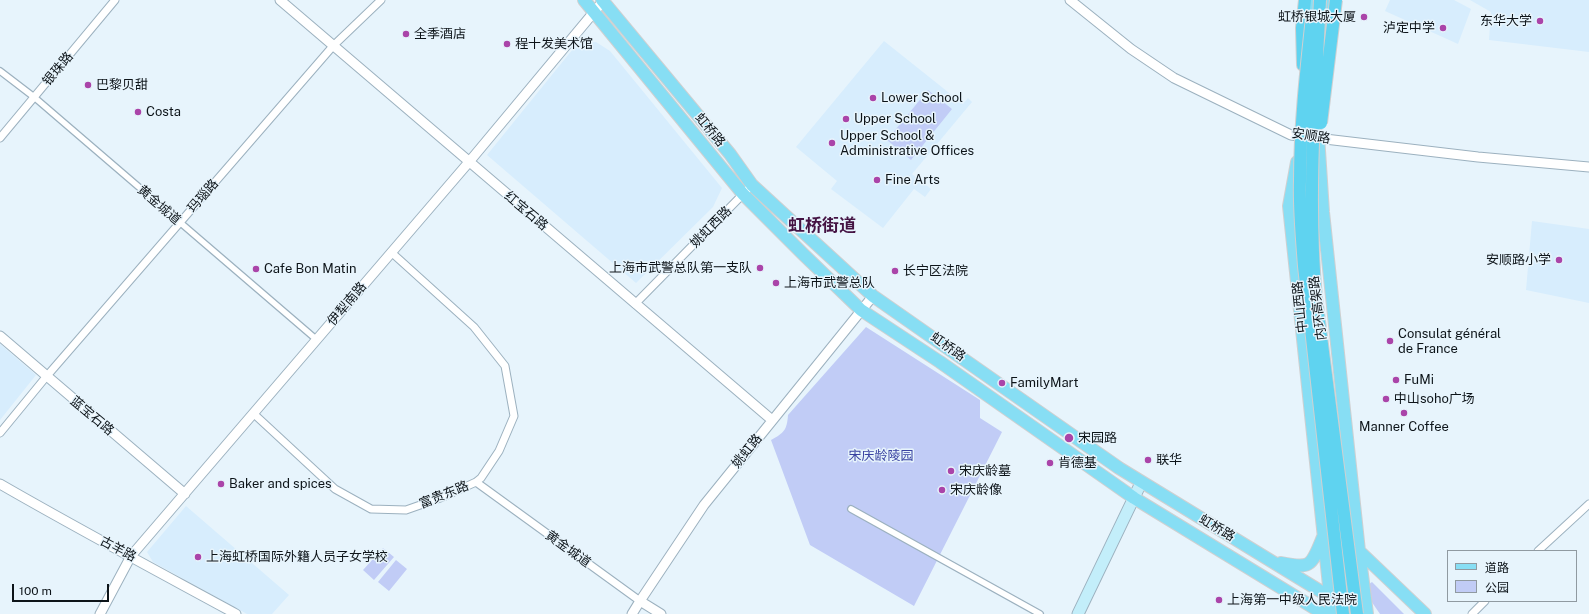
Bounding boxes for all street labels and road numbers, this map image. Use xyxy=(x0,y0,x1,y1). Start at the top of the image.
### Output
street label: 银珠路 xyxy=(39,49,77,89)
street label: 虹桥路 xyxy=(691,110,729,150)
street label: 安顺路 xyxy=(1291,125,1331,147)
street label: 玛瑙路 xyxy=(184,176,222,216)
street label: 黄金城道 xyxy=(134,182,184,228)
street label: 红宝石路 xyxy=(501,188,551,234)
street label: 姚虹西路 xyxy=(687,203,735,251)
street label: 内环高架路 xyxy=(1306,275,1330,341)
street label: 伊犁南路 xyxy=(324,279,370,329)
street label: 中山西路 xyxy=(1290,280,1310,334)
street label: 虹桥路 xyxy=(928,329,968,365)
street label: 蓝宝石路 xyxy=(67,393,117,439)
street label: 姚虹路 xyxy=(729,431,765,471)
street label: 富贵东路 xyxy=(417,478,471,512)
street label: 虹桥路 xyxy=(1196,511,1238,545)
street label: 黄金城道 xyxy=(542,527,594,571)
street label: 古羊路 xyxy=(97,533,139,565)

